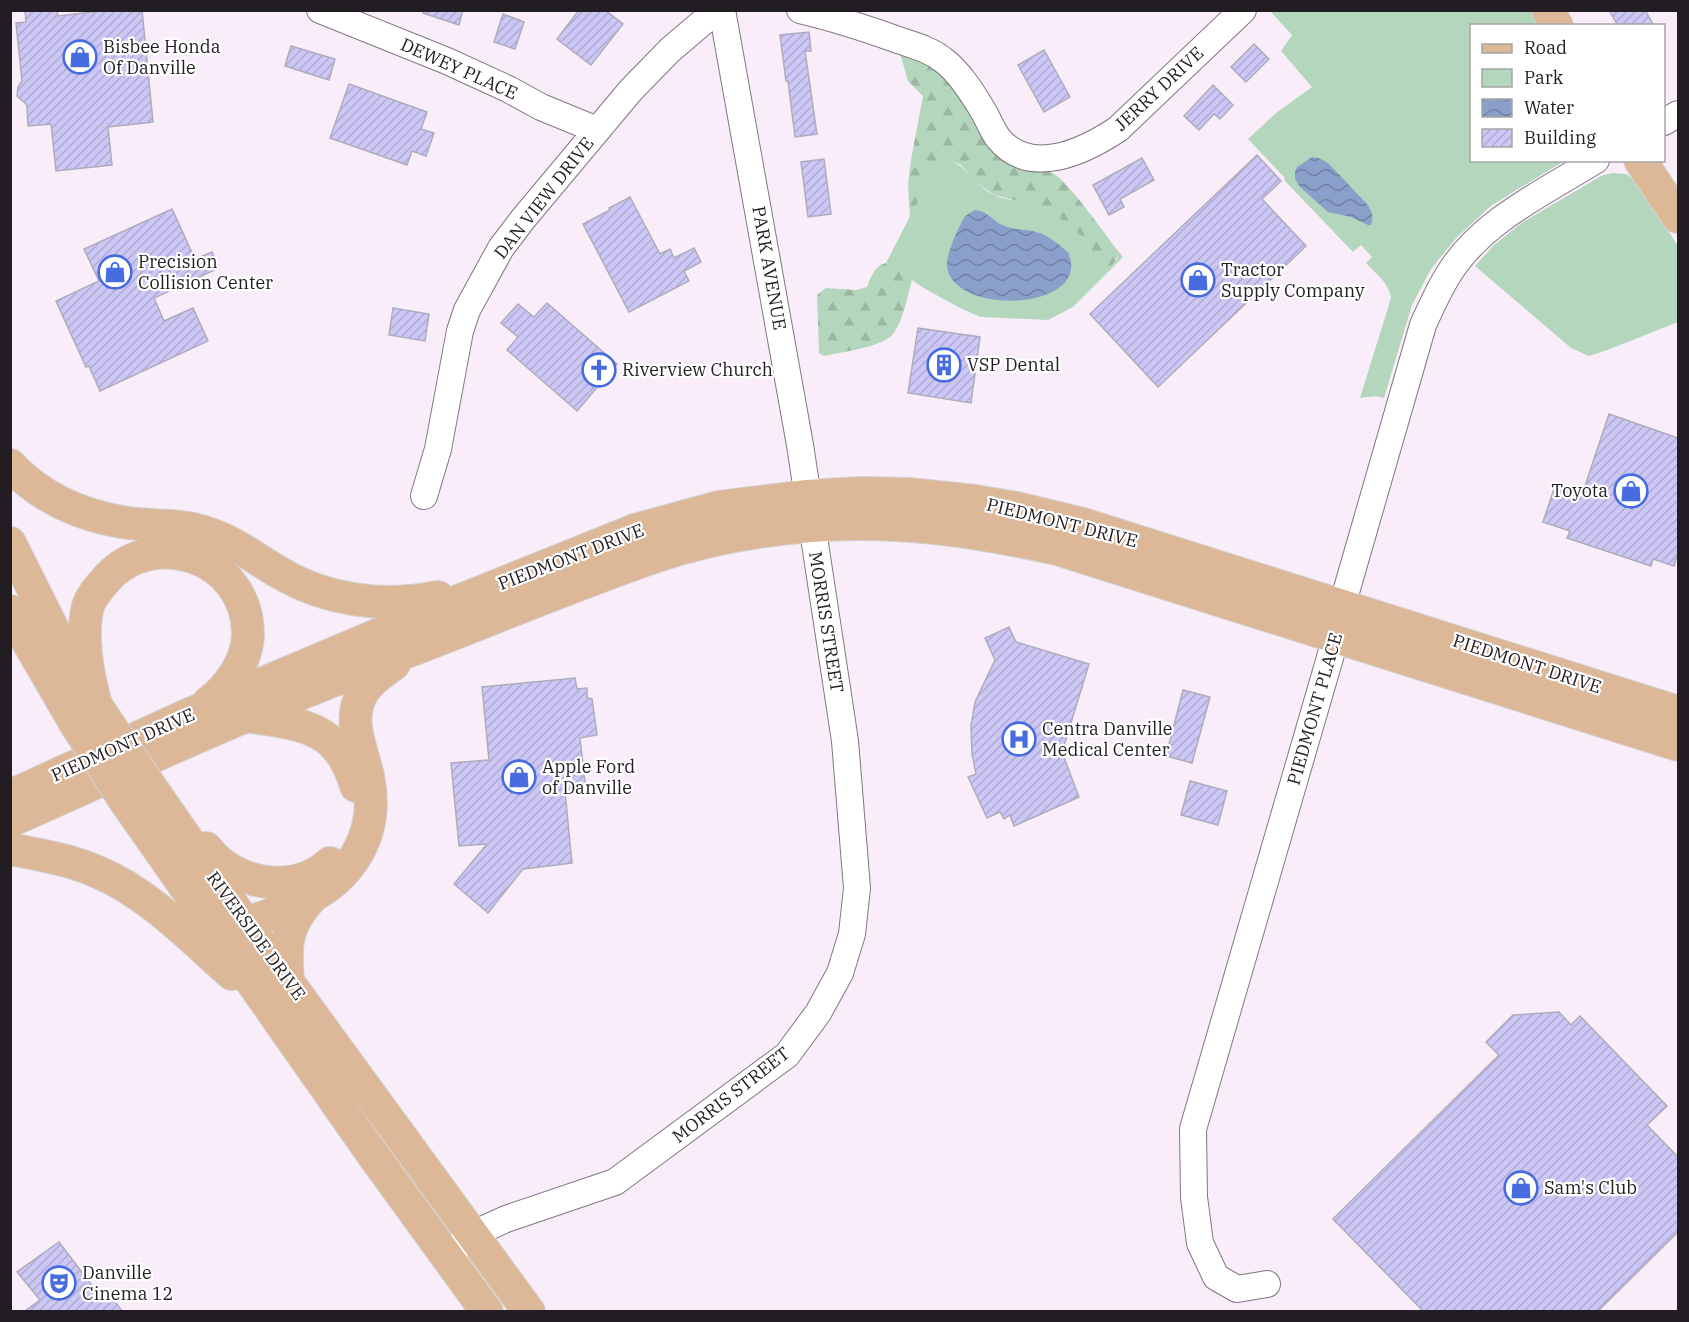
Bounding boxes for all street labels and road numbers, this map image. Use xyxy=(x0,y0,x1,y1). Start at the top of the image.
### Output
street label: DEWEY PLACE xyxy=(397,32,521,105)
street label: JERRY DRIVE xyxy=(1109,42,1208,136)
street label: DAN VIEW DRIVE xyxy=(489,132,598,263)
street label: PARK AVENUE xyxy=(747,204,792,332)
street label: PIEDMONT DRIVE xyxy=(984,493,1140,552)
street label: PIEDMONT DRIVE xyxy=(494,518,647,595)
street label: MORRIS STREET xyxy=(804,550,849,694)
street label: PIEDMONT DRIVE xyxy=(1450,629,1604,698)
street label: PIEDMONT PLACE xyxy=(1282,630,1347,788)
street label: PIEDMONT DRIVE xyxy=(47,703,198,787)
street label: RIVERSIDE DRIVE xyxy=(202,867,311,1005)
street label: MORRIS STREET xyxy=(667,1041,794,1148)

